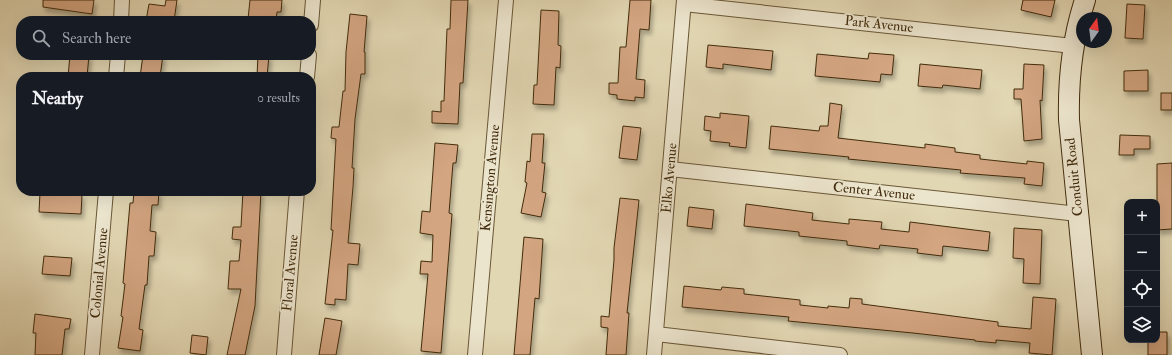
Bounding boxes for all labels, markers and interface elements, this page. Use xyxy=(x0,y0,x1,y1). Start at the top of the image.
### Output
street label: Park Avenue xyxy=(844,12,914,36)
north arrow xyxy=(1076,12,1112,48)
search box xyxy=(16,16,316,60)
icon: search xyxy=(30,27,52,49)
text: Search here xyxy=(62,29,131,48)
text: Nearby xyxy=(32,88,83,109)
text: 0 results xyxy=(257,90,300,106)
street label: Kensington Avenue xyxy=(477,124,503,232)
street label: Conduit Road xyxy=(1061,137,1087,217)
street label: Elko Avenue xyxy=(657,142,681,214)
street label: Center Avenue xyxy=(832,178,916,204)
map controls xyxy=(1124,199,1160,343)
button: + xyxy=(1124,199,1160,235)
street label: Colonial Avenue xyxy=(87,227,111,319)
street label: Floral Avenue xyxy=(278,234,302,312)
button: − xyxy=(1124,235,1160,271)
button: locate xyxy=(1124,271,1160,307)
button: layers xyxy=(1124,307,1160,343)

